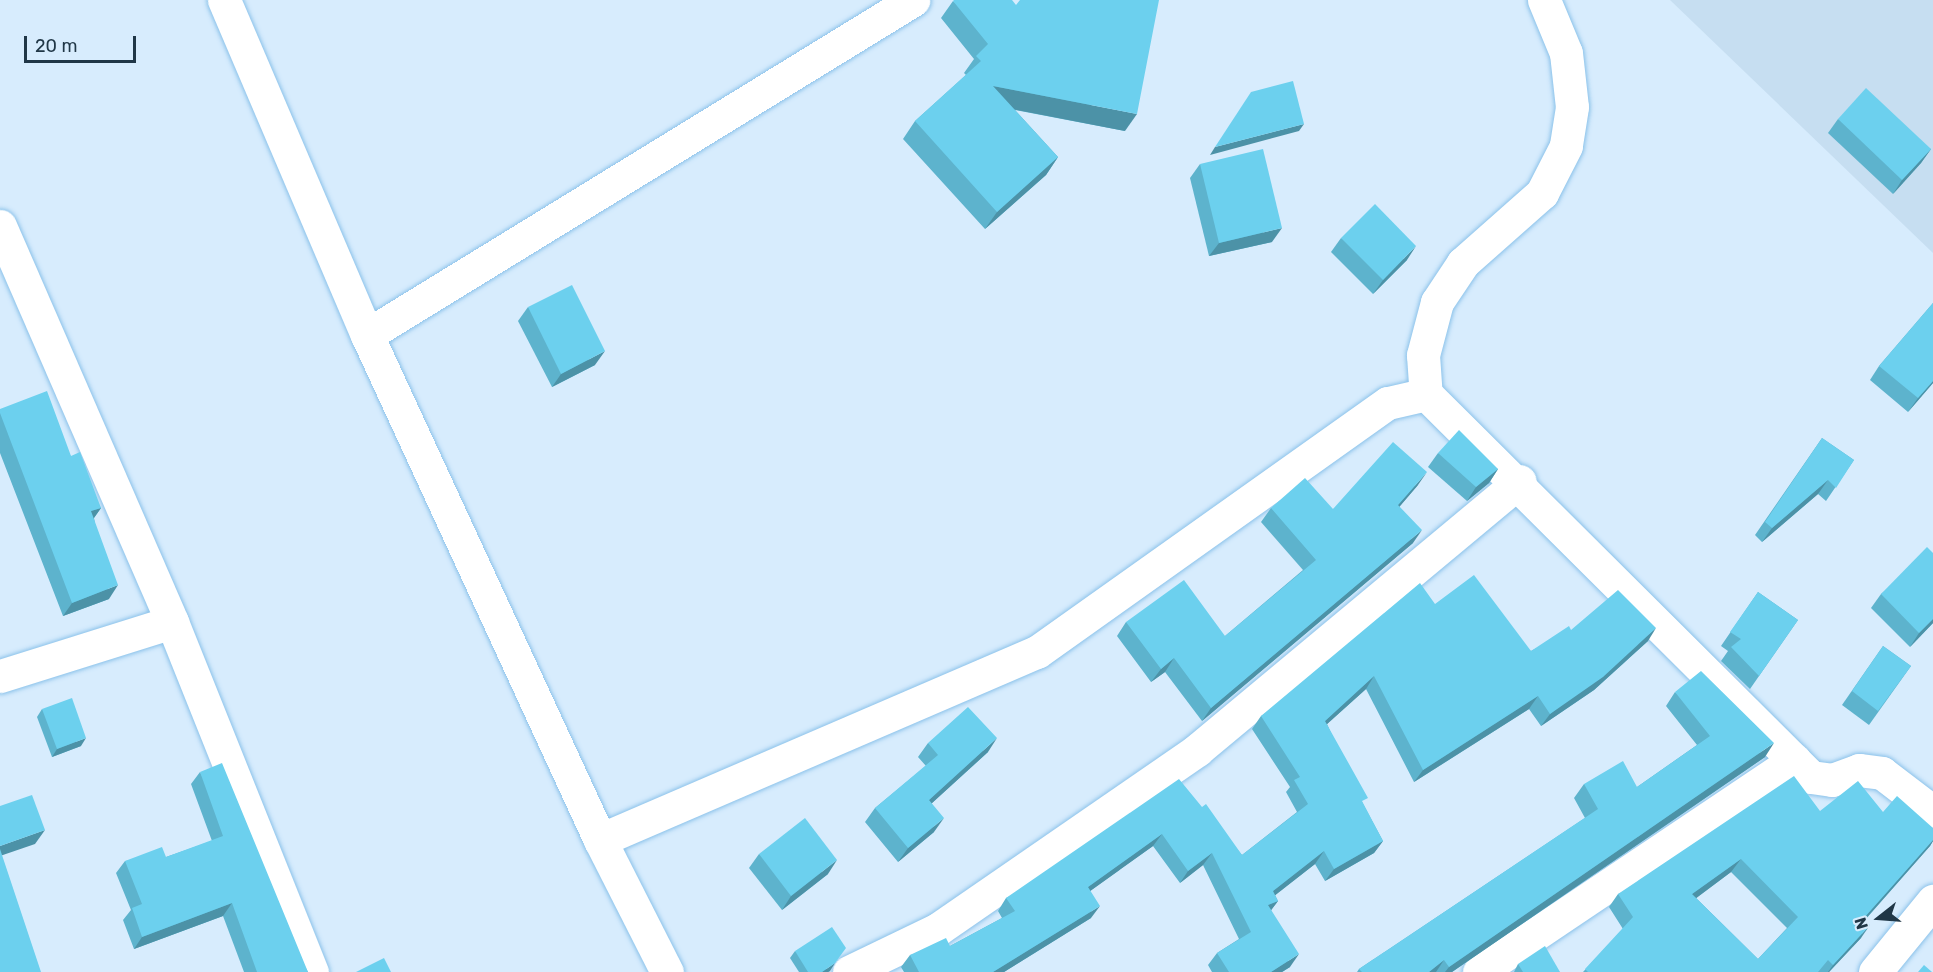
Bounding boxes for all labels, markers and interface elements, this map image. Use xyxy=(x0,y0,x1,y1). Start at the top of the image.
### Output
scale bar xyxy=(27,24,140,62)
text: 20 m xyxy=(35,35,77,57)
north arrow xyxy=(1849,888,1909,948)
text: N xyxy=(1851,915,1872,932)

